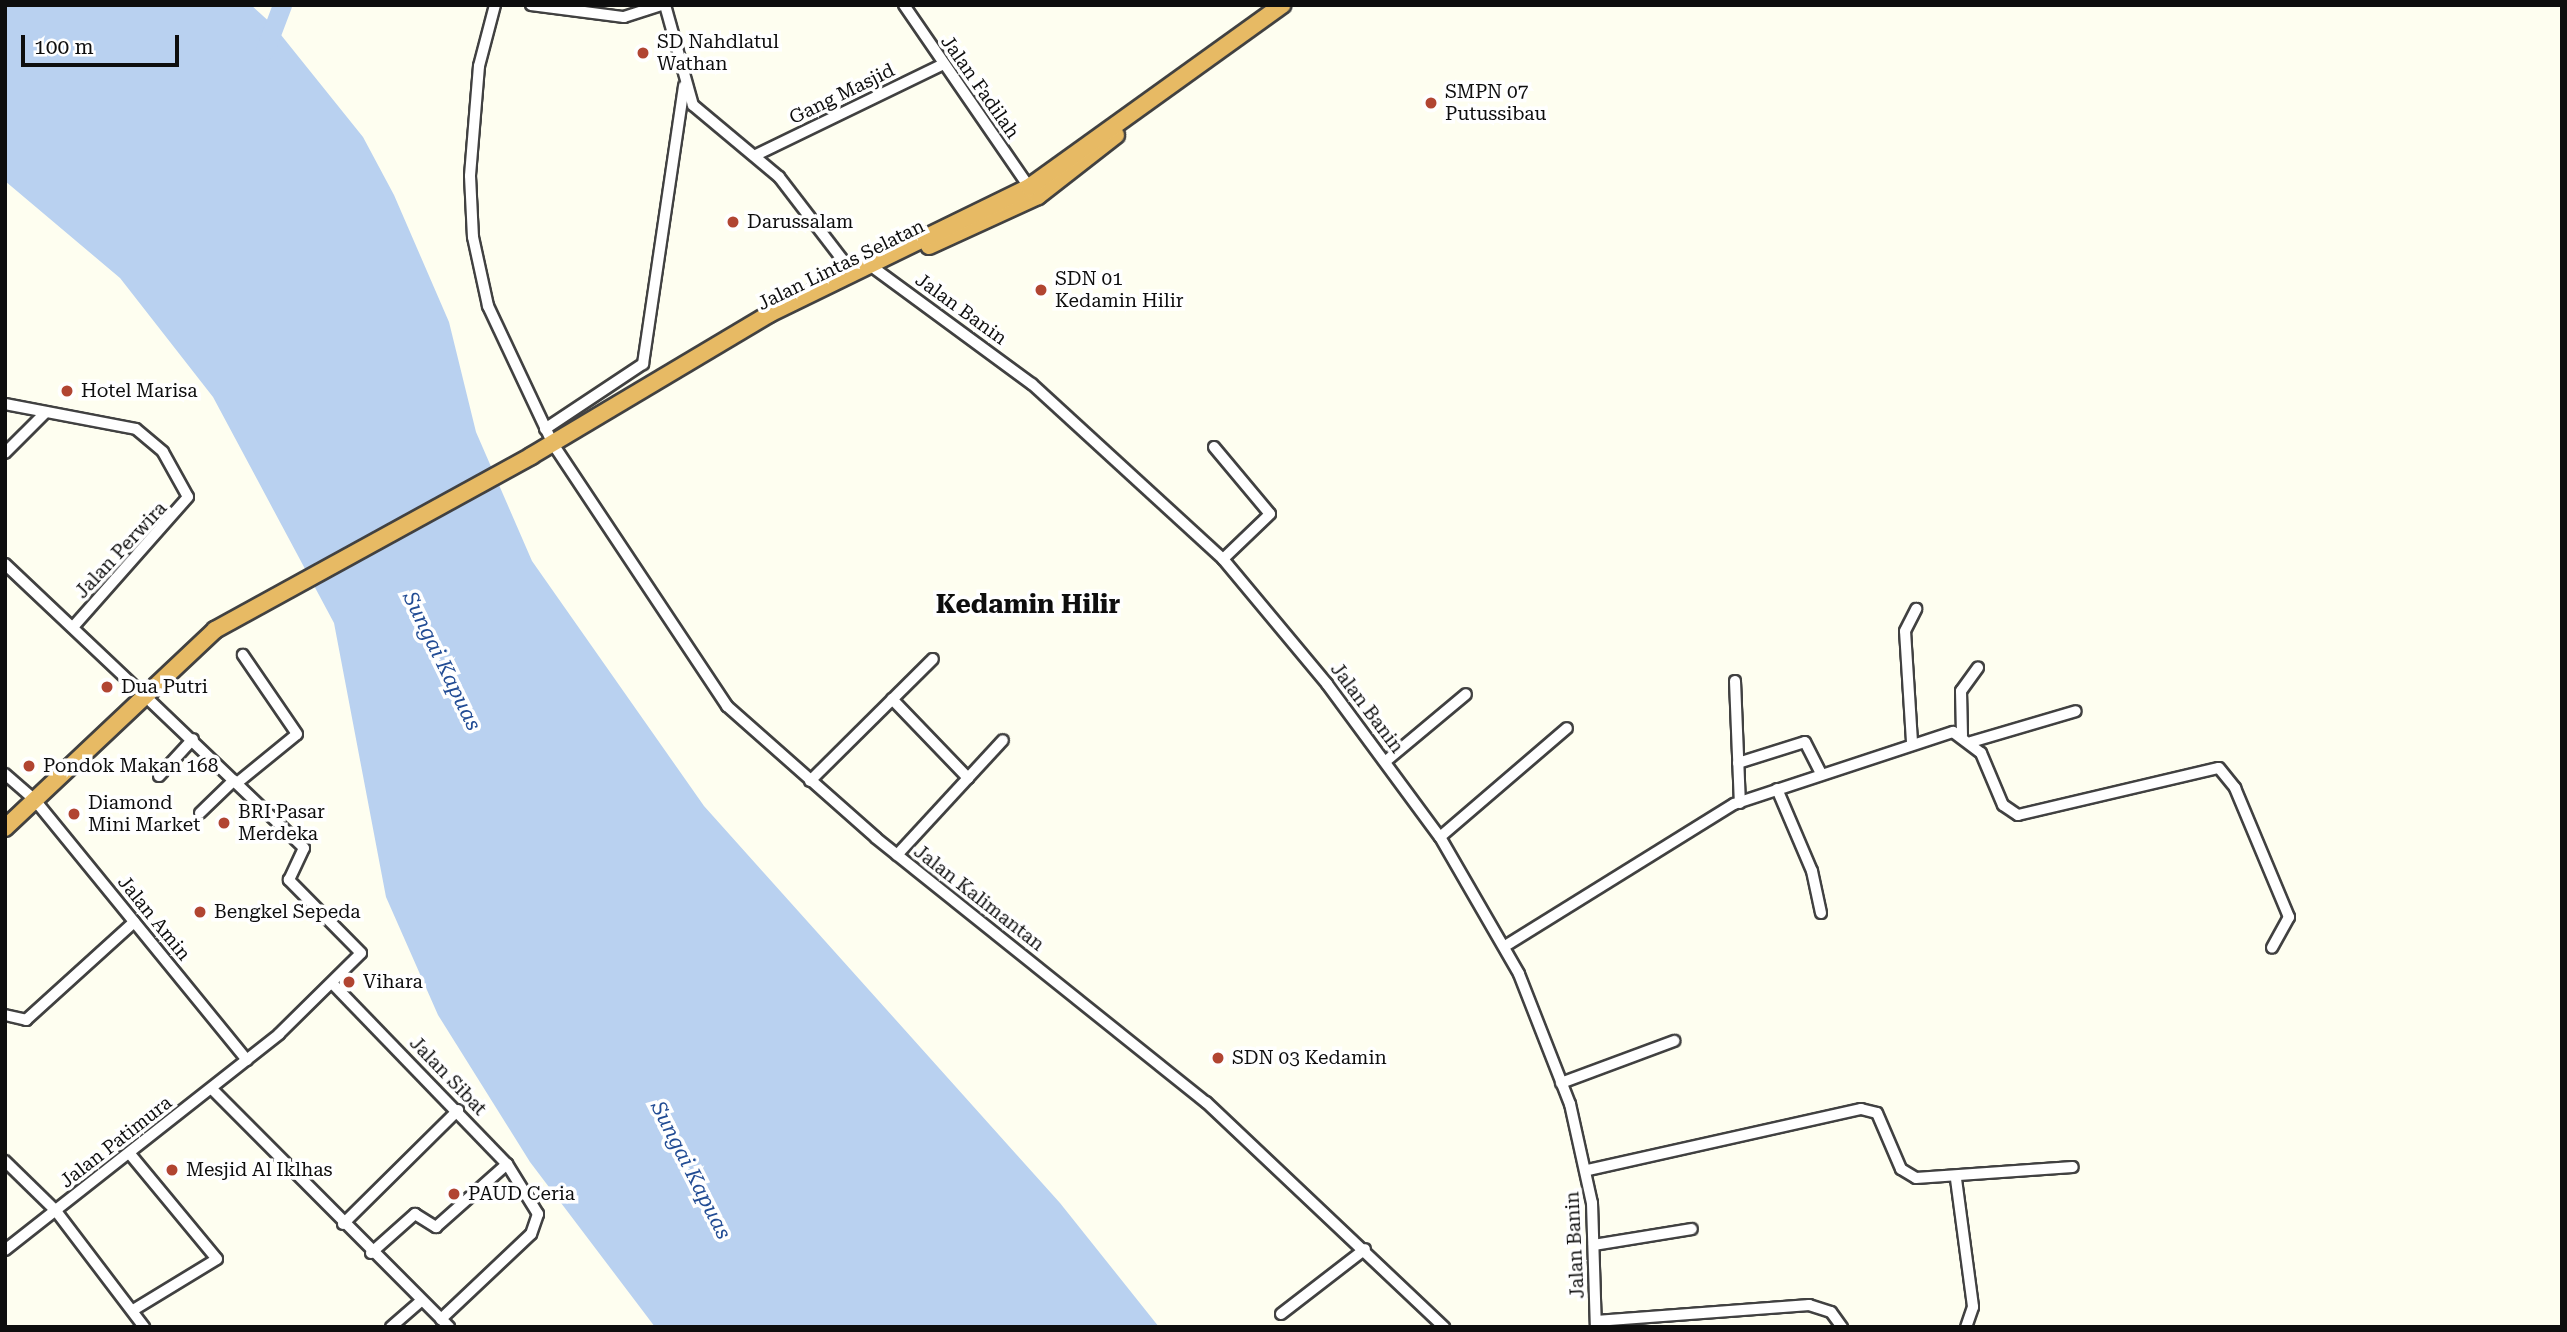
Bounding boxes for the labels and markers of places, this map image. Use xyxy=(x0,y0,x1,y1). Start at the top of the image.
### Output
place label: SD Nahdlatul Wathan xyxy=(657,31,779,75)
marker: SD Nahdlatul Wathan xyxy=(635,45,651,61)
place label: SMPN 07 Putussibau xyxy=(1445,81,1546,125)
marker: SMPN 07 Putussibau xyxy=(1423,95,1439,111)
place label: Darussalam xyxy=(747,211,853,233)
marker: Darussalam xyxy=(725,214,741,230)
place label: SDN 01 Kedamin Hilir xyxy=(1055,268,1184,312)
marker: SDN 01 Kedamin Hilir xyxy=(1033,282,1049,298)
place label: Hotel Marisa xyxy=(81,380,198,402)
marker: Hotel Marisa xyxy=(59,383,75,399)
place label: Dua Putri xyxy=(121,676,208,698)
marker: Dua Putri xyxy=(99,679,115,695)
place label: Pondok Makan 168 xyxy=(43,755,218,777)
marker: Pondok Makan 168 xyxy=(21,758,37,774)
place label: Diamond Mini Market xyxy=(88,792,200,836)
place label: BRI Pasar Merdeka xyxy=(238,801,325,845)
marker: Diamond Mini Market xyxy=(66,806,82,822)
marker: BRI Pasar Merdeka xyxy=(216,815,232,831)
place label: Bengkel Sepeda xyxy=(214,901,361,923)
marker: Bengkel Sepeda xyxy=(192,904,208,920)
place label: Vihara xyxy=(363,971,423,993)
marker: Vihara xyxy=(341,974,357,990)
place label: SDN 03 Kedamin xyxy=(1232,1047,1387,1069)
marker: SDN 03 Kedamin xyxy=(1210,1050,1226,1066)
place label: Mesjid Al Iklhas xyxy=(186,1159,332,1181)
marker: Mesjid Al Iklhas xyxy=(164,1162,180,1178)
place label: PAUD Ceria xyxy=(468,1183,575,1205)
marker: PAUD Ceria xyxy=(446,1186,462,1202)

